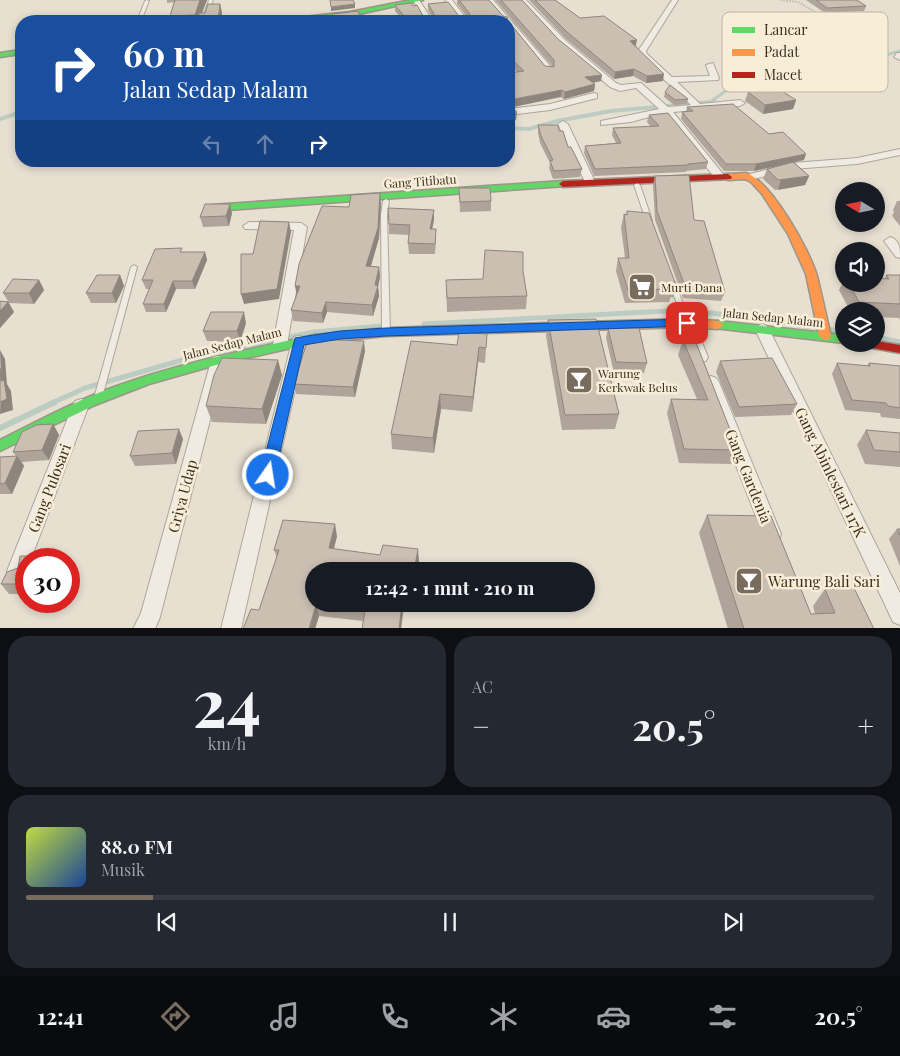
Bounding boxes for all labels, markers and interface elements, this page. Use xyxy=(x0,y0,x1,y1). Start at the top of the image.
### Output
legend xyxy=(722,12,888,92)
text: Lancar xyxy=(764,20,808,39)
text: 60 m xyxy=(123,29,205,76)
icon: right xyxy=(40,35,105,100)
text: Padat xyxy=(764,42,800,61)
text: Macet xyxy=(764,65,803,84)
text: Jalan Sedap Malam xyxy=(123,74,308,104)
icon: left xyxy=(198,130,226,158)
icon: ahead xyxy=(251,130,279,158)
icon: right xyxy=(304,130,332,158)
street label: Gang Titibatu xyxy=(383,170,457,192)
north arrow xyxy=(835,182,885,232)
map controls xyxy=(835,182,885,352)
button: sound xyxy=(835,242,885,292)
supermarket icon: Murti Dana xyxy=(627,272,657,302)
place label: Murti Dana xyxy=(661,279,722,295)
pin xyxy=(666,302,708,344)
button: layers xyxy=(835,302,885,352)
street label: Jalan Sedap Malam xyxy=(721,304,824,330)
icon: arrive xyxy=(673,309,701,337)
street label: Jalan Sedap Malam xyxy=(180,323,283,363)
bar icon: Warung Kerkwak Belus xyxy=(564,365,594,395)
place label: Warung Kerkwak Belus xyxy=(597,365,678,395)
street label: Gang Abinlestari 117K xyxy=(791,404,871,540)
street label: Gang Gardenia xyxy=(721,426,777,527)
street label: Gang Pulosari xyxy=(23,440,75,535)
position arrow xyxy=(241,448,293,500)
street label: Griya Udap xyxy=(163,457,201,535)
speed limit sign: 30 xyxy=(15,548,80,613)
bar icon: Warung Bali Sari xyxy=(734,566,764,596)
place label: Warung Bali Sari xyxy=(767,571,881,591)
text: 12:42 · 1 mnt · 210 m xyxy=(366,574,534,600)
text: 24 xyxy=(193,657,261,743)
text: AC xyxy=(472,676,493,697)
text: 20.5° xyxy=(632,700,715,751)
text: − xyxy=(472,707,490,744)
text: + xyxy=(858,707,874,744)
text: km/h xyxy=(208,733,246,754)
text: 88.0 FM xyxy=(101,833,173,859)
text: Musik xyxy=(101,859,145,880)
icon: previous xyxy=(153,908,181,936)
icon: pause xyxy=(436,908,464,936)
icon: next xyxy=(719,908,747,936)
icon: directions xyxy=(158,999,193,1034)
icon: music xyxy=(267,999,302,1034)
icon: phone xyxy=(377,999,412,1034)
icon: climate xyxy=(486,999,521,1034)
icon: car xyxy=(596,999,631,1034)
icon: filters xyxy=(705,999,740,1034)
text: 12:41 xyxy=(37,1001,84,1031)
text: 20.5° xyxy=(815,1001,863,1031)

